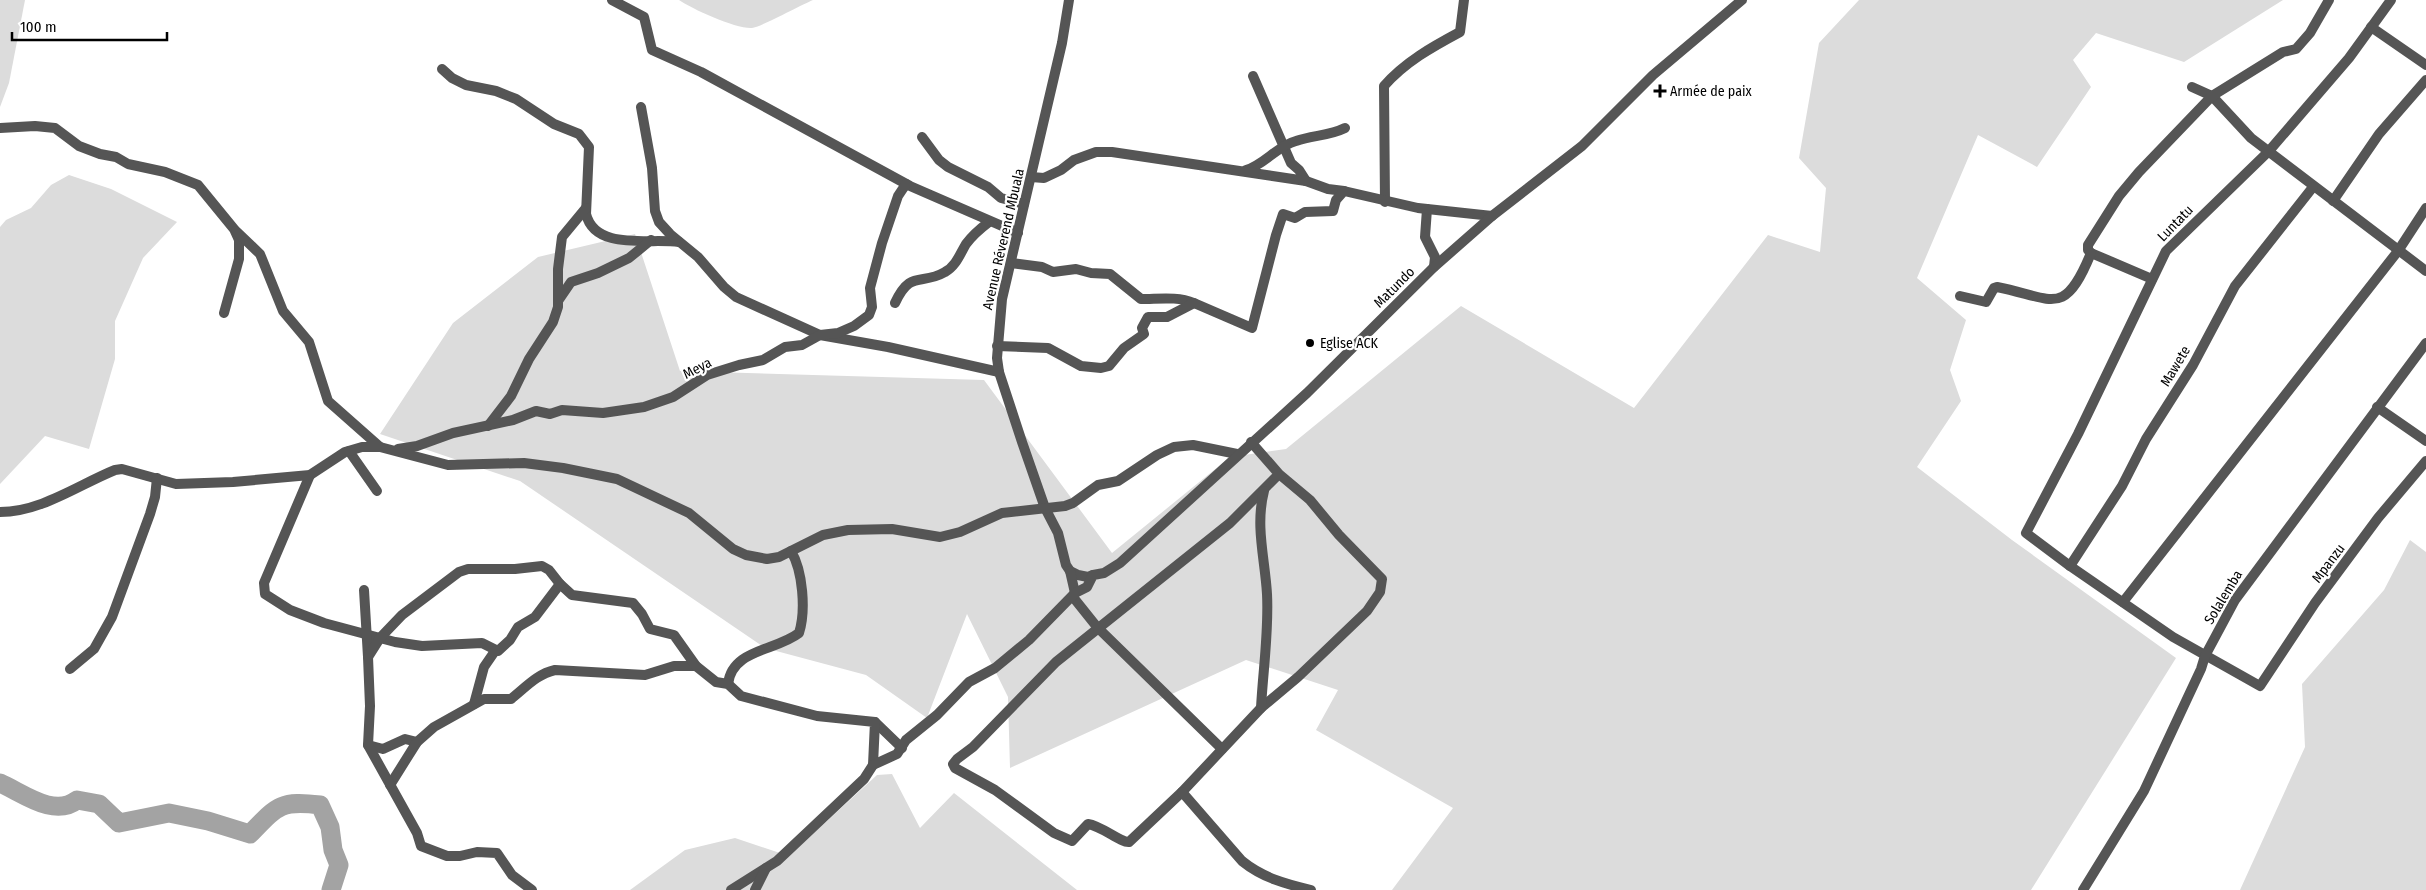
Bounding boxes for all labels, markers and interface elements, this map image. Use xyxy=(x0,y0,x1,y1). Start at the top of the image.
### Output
scale bar xyxy=(12,10,168,42)
text: 100 m xyxy=(20,18,57,36)
place label: Armée de paix xyxy=(1670,83,1753,100)
marker: Armée de paix xyxy=(1654,85,1666,97)
street label: Avenue Réverend Mbuala xyxy=(979,167,1028,311)
street label: Luntatu xyxy=(2154,202,2197,245)
street label: Matundo xyxy=(1370,263,1418,311)
place label: Eglise ACK xyxy=(1320,335,1379,352)
marker: Eglise ACK xyxy=(1304,337,1316,349)
street label: Mawete xyxy=(2157,343,2194,390)
street label: Meya xyxy=(680,354,714,383)
street label: Mpanzu xyxy=(2308,541,2349,586)
street label: Solalemba xyxy=(2201,567,2246,627)

